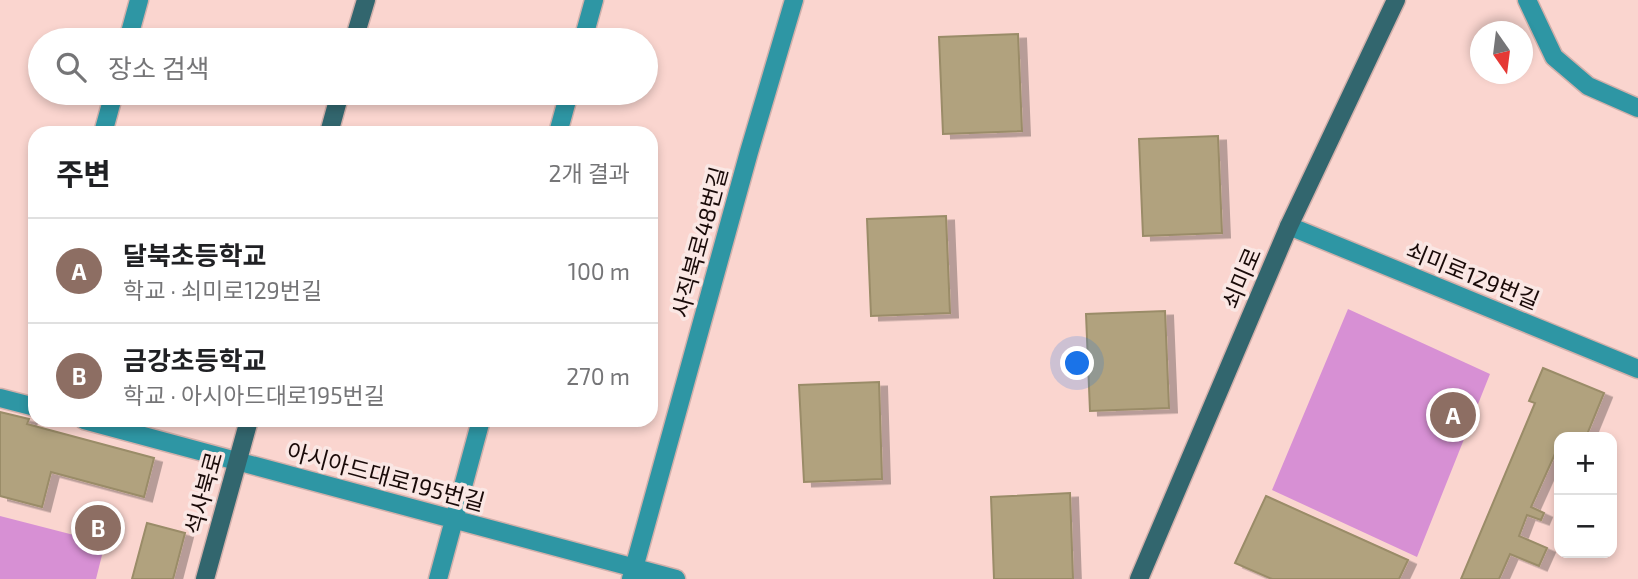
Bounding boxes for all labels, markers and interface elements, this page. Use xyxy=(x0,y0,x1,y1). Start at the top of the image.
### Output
north arrow xyxy=(1470,21,1533,84)
search box xyxy=(28,28,658,105)
icon: search xyxy=(52,48,90,86)
text: 장소 검색 xyxy=(108,52,209,83)
text: 주변 xyxy=(56,155,111,191)
text: 2개 결과 xyxy=(548,159,630,187)
street label: 사직북로48번길 xyxy=(665,163,733,321)
street label: 쇠미로129번길 xyxy=(1402,236,1544,314)
text: 달북초등학교 xyxy=(123,239,267,270)
street label: 쇠미로 xyxy=(1216,243,1266,313)
text: A xyxy=(71,257,87,285)
text: 100 m xyxy=(568,257,630,285)
text: 학교 · 쇠미로129번길 xyxy=(123,276,322,304)
text: 금강초등학교 xyxy=(123,344,267,375)
your location xyxy=(1060,346,1094,380)
text: B xyxy=(72,362,86,390)
text: 270 m xyxy=(566,362,630,390)
text: 학교 · 아시아드대로195번길 xyxy=(123,381,385,409)
pin: A xyxy=(1430,389,1476,441)
map controls xyxy=(1554,432,1617,558)
button: + xyxy=(1554,432,1617,495)
street label: 아시아드대로195번길 xyxy=(284,436,488,516)
street label: 석사북로 xyxy=(179,448,227,538)
button: − xyxy=(1554,495,1617,558)
pin: B xyxy=(75,502,121,554)

